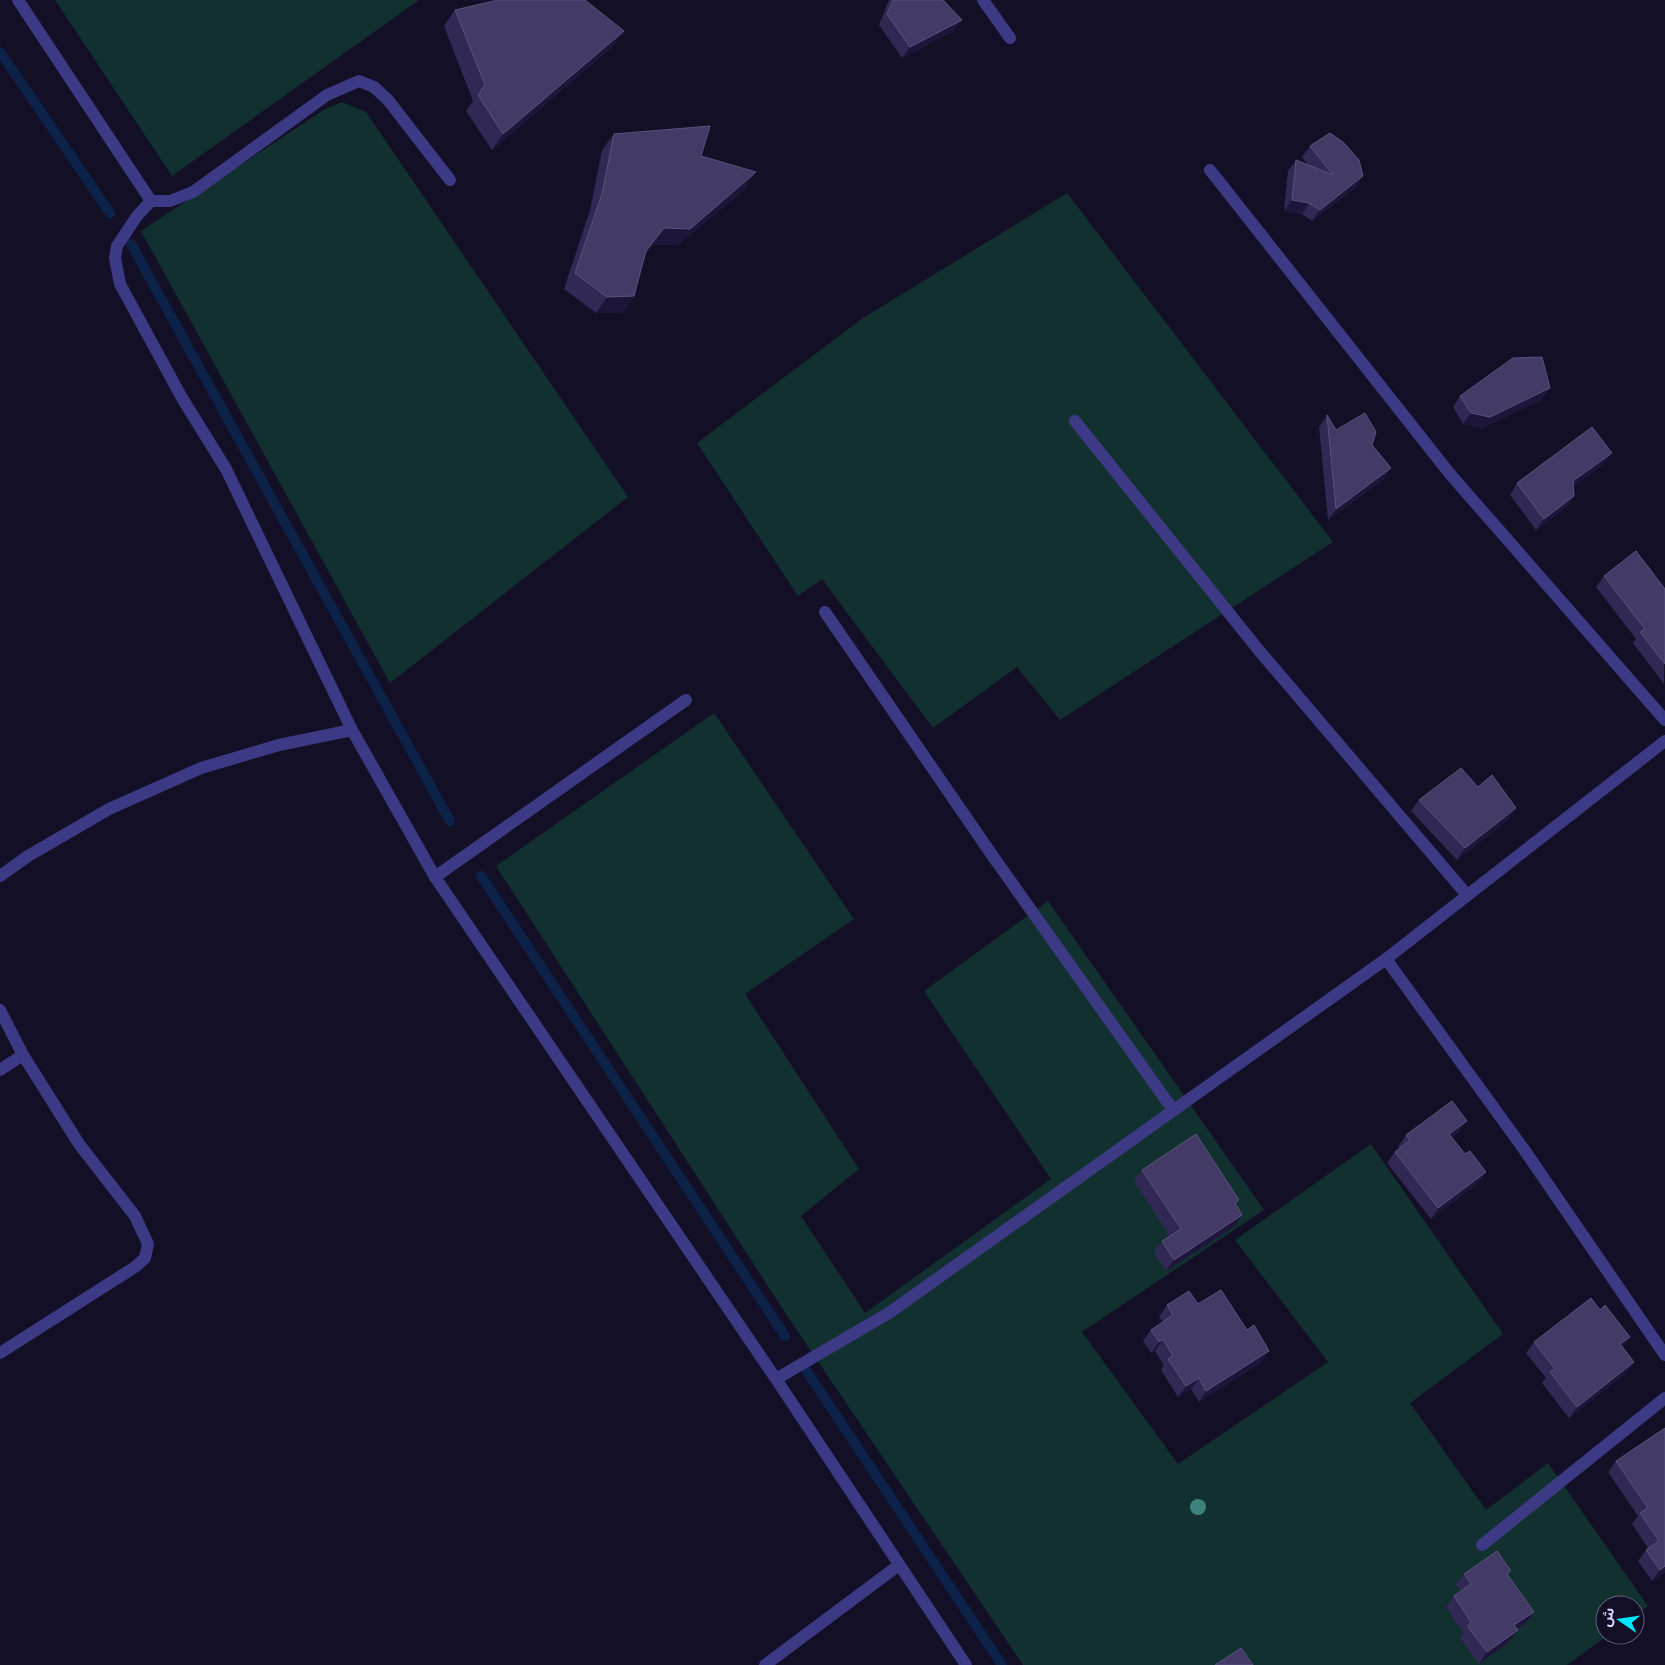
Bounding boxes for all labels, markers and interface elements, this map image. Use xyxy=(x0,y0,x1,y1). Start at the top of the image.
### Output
north arrow xyxy=(1595,1595,1645,1645)
text: ش xyxy=(1596,1606,1618,1628)

